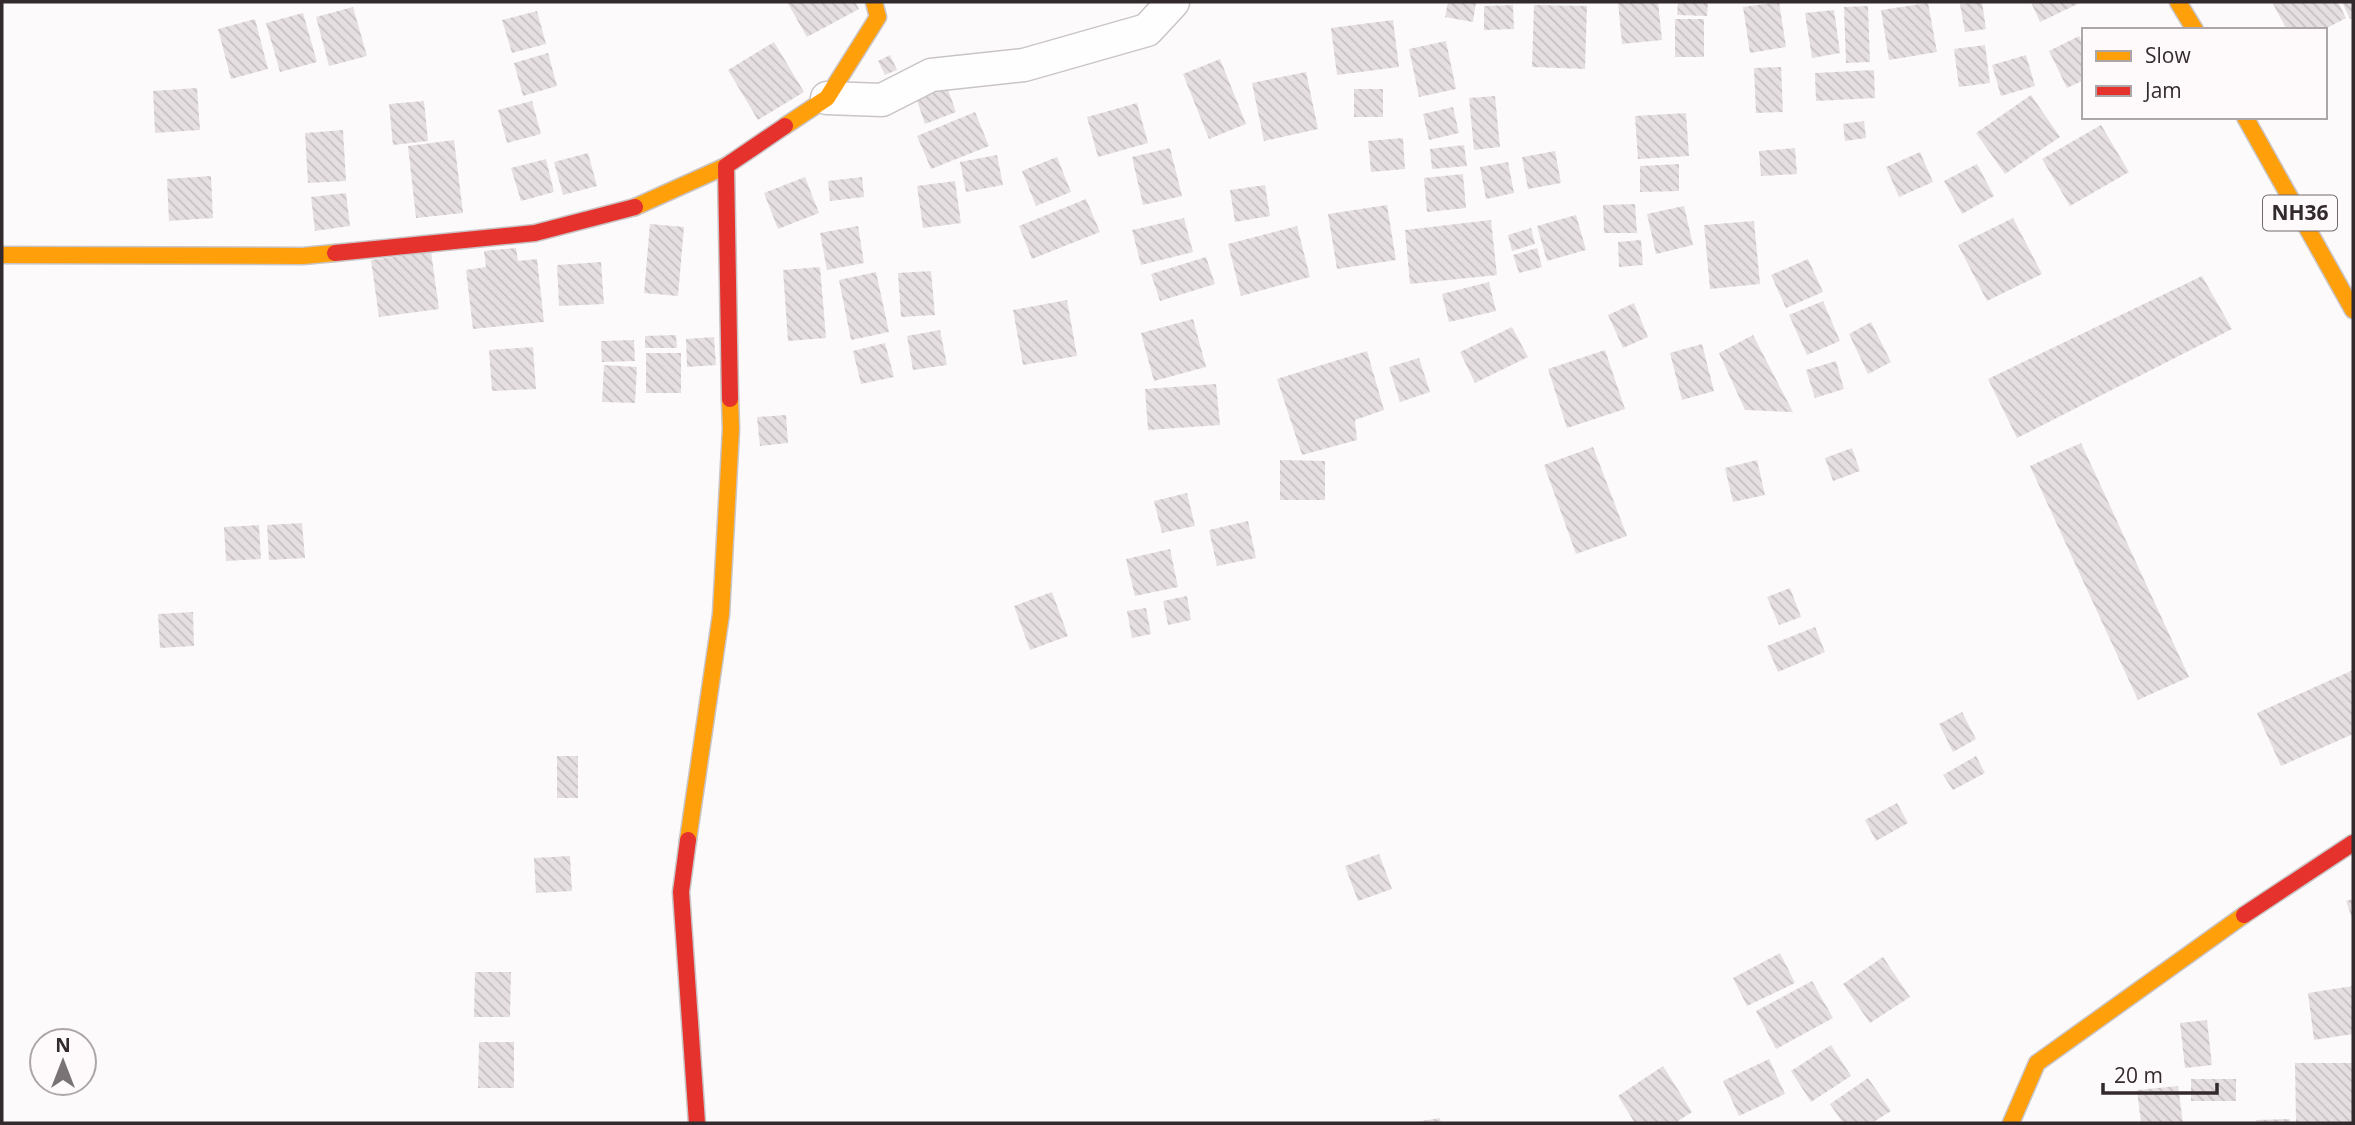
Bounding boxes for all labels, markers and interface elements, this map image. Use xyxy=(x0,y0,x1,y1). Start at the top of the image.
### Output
legend xyxy=(2082,28,2327,119)
text: Slow xyxy=(2145,41,2191,69)
text: Jam xyxy=(2143,76,2182,104)
road number: NH36 xyxy=(2263,196,2337,230)
north arrow xyxy=(28,1027,98,1097)
text: N xyxy=(55,1032,71,1058)
scale bar xyxy=(2103,1052,2217,1096)
text: 20 m xyxy=(2114,1061,2163,1089)

